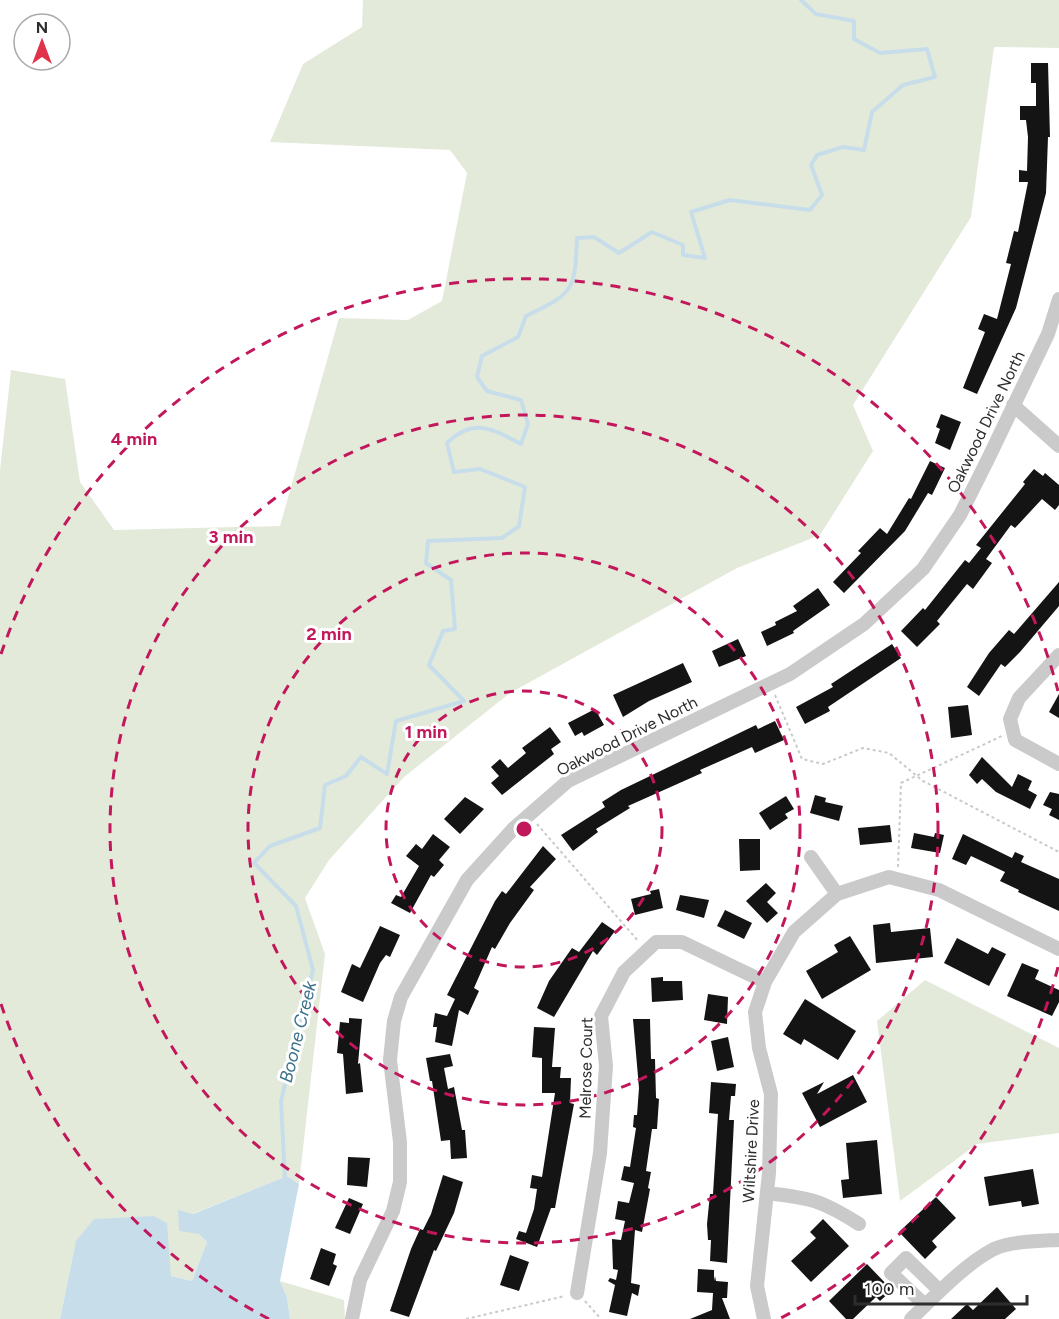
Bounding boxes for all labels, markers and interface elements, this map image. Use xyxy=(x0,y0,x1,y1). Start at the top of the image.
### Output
north arrow xyxy=(12,12,72,72)
text: N xyxy=(36,18,48,37)
street label: Oakwood Drive North xyxy=(943,348,1029,496)
text: 4 min xyxy=(111,428,157,450)
text: 3 min xyxy=(209,526,253,548)
text: 2 min xyxy=(306,623,352,645)
street label: Oakwood Drive North xyxy=(553,692,701,780)
text: 1 min xyxy=(405,721,447,743)
centre of rings xyxy=(514,819,534,839)
water label: Boone Creek xyxy=(275,978,322,1085)
street label: Melrose Court xyxy=(576,1017,596,1119)
street label: Wiltshire Drive xyxy=(739,1098,763,1203)
scale bar xyxy=(855,1268,1028,1306)
text: 100 m xyxy=(864,1278,914,1300)

